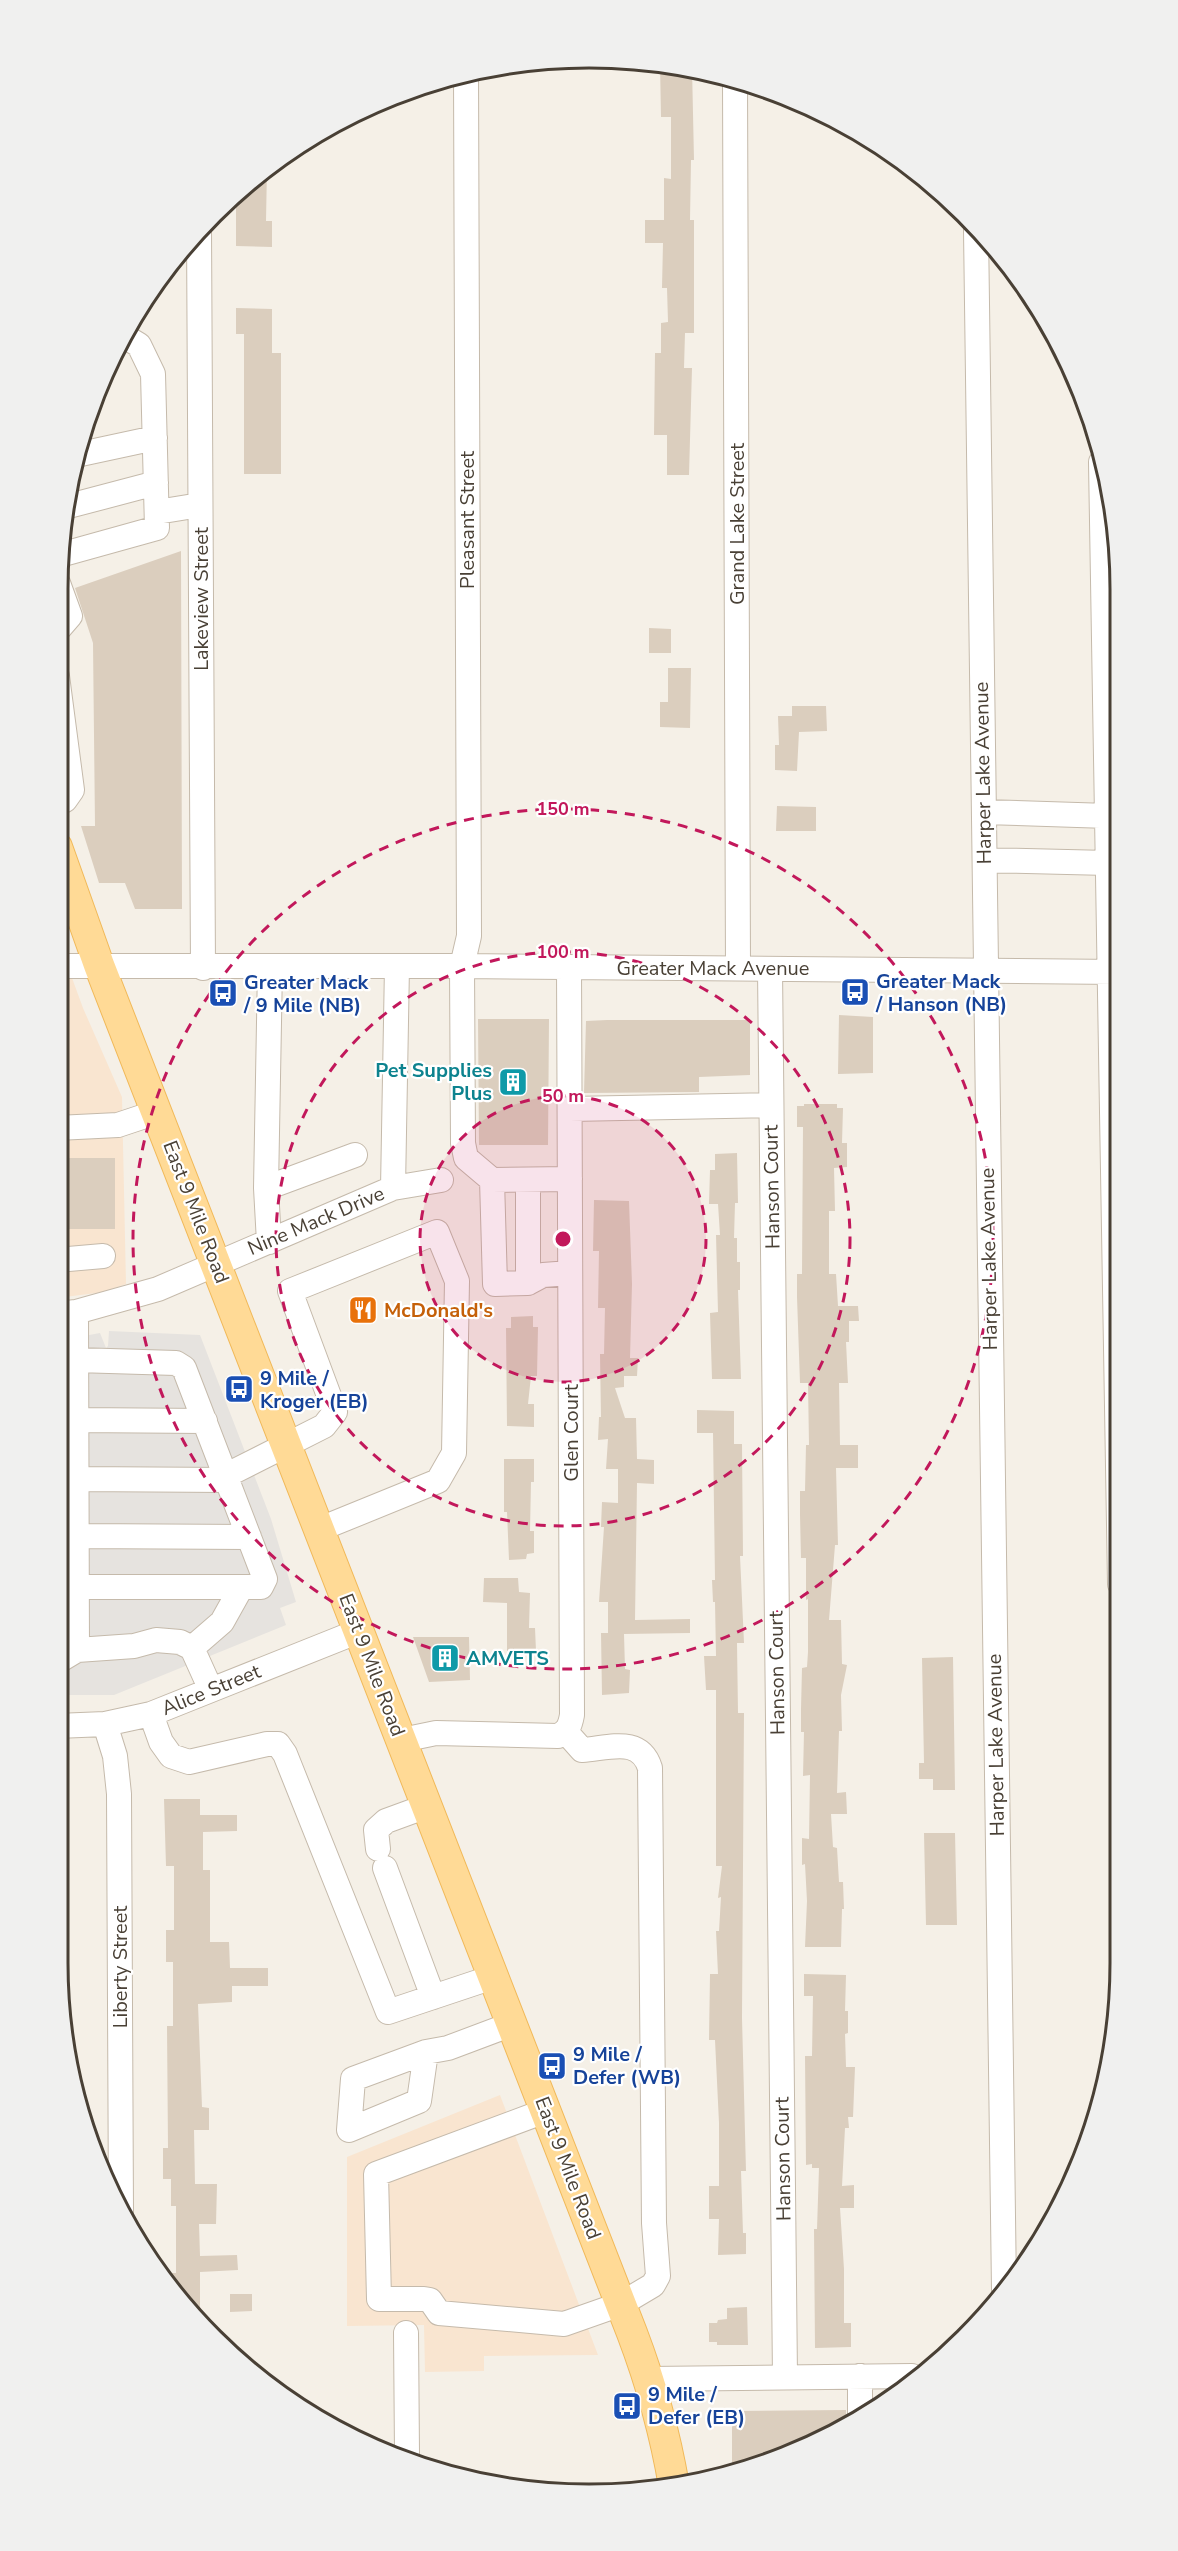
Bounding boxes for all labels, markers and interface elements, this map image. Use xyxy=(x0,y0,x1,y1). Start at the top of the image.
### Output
street label: Grand Lake Street xyxy=(724,442,751,605)
street label: Pleasant Street xyxy=(454,450,481,589)
street label: Lakeview Street xyxy=(188,526,215,671)
street label: Harper Lake Avenue xyxy=(968,681,998,865)
text: 150 m xyxy=(536,797,590,821)
text: 100 m xyxy=(536,940,590,964)
street label: Greater Mack Avenue xyxy=(617,955,809,982)
place label: Greater Mack / Hanson (NB) xyxy=(875,968,1007,1018)
place label: Greater Mack / 9 Mile (NB) xyxy=(243,969,370,1019)
bus stop icon: Greater Mack / Hanson (NB) xyxy=(839,976,871,1008)
bus stop icon: Greater Mack / 9 Mile (NB) xyxy=(207,977,239,1009)
place label: Pet Supplies Plus xyxy=(375,1057,492,1107)
building icon: Pet Supplies Plus xyxy=(497,1066,529,1098)
text: 50 m xyxy=(542,1084,584,1108)
street label: Hanson Court xyxy=(757,1124,787,1249)
street label: East 9 Mile Road xyxy=(156,1137,236,1287)
street label: Harper Lake Avenue xyxy=(974,1167,1004,1351)
street label: Nine Mack Drive xyxy=(243,1180,389,1262)
centre of rings xyxy=(553,1229,573,1249)
restaurant icon: McDonald's xyxy=(347,1294,379,1326)
place label: McDonald's xyxy=(384,1297,493,1324)
place label: 9 Mile / Kroger (EB) xyxy=(260,1365,369,1415)
bus stop icon: 9 Mile / Kroger (EB) xyxy=(223,1373,255,1405)
street label: Glen Court xyxy=(558,1383,585,1482)
street label: East 9 Mile Road xyxy=(332,1590,412,1740)
street label: Hanson Court xyxy=(762,1610,792,1735)
building icon: AMVETS xyxy=(429,1642,461,1674)
place label: AMVETS xyxy=(466,1645,549,1672)
street label: Harper Lake Avenue xyxy=(981,1653,1011,1837)
street label: Alice Street xyxy=(157,1658,265,1722)
street label: Liberty Street xyxy=(107,1905,134,2028)
place label: 9 Mile / Defer (WB) xyxy=(573,2041,681,2091)
bus stop icon: 9 Mile / Defer (WB) xyxy=(536,2050,568,2082)
street label: East 9 Mile Road xyxy=(528,2093,608,2243)
street label: Hanson Court xyxy=(768,2096,798,2221)
place label: 9 Mile / Defer (EB) xyxy=(648,2381,745,2431)
bus stop icon: 9 Mile / Defer (EB) xyxy=(611,2390,643,2422)

